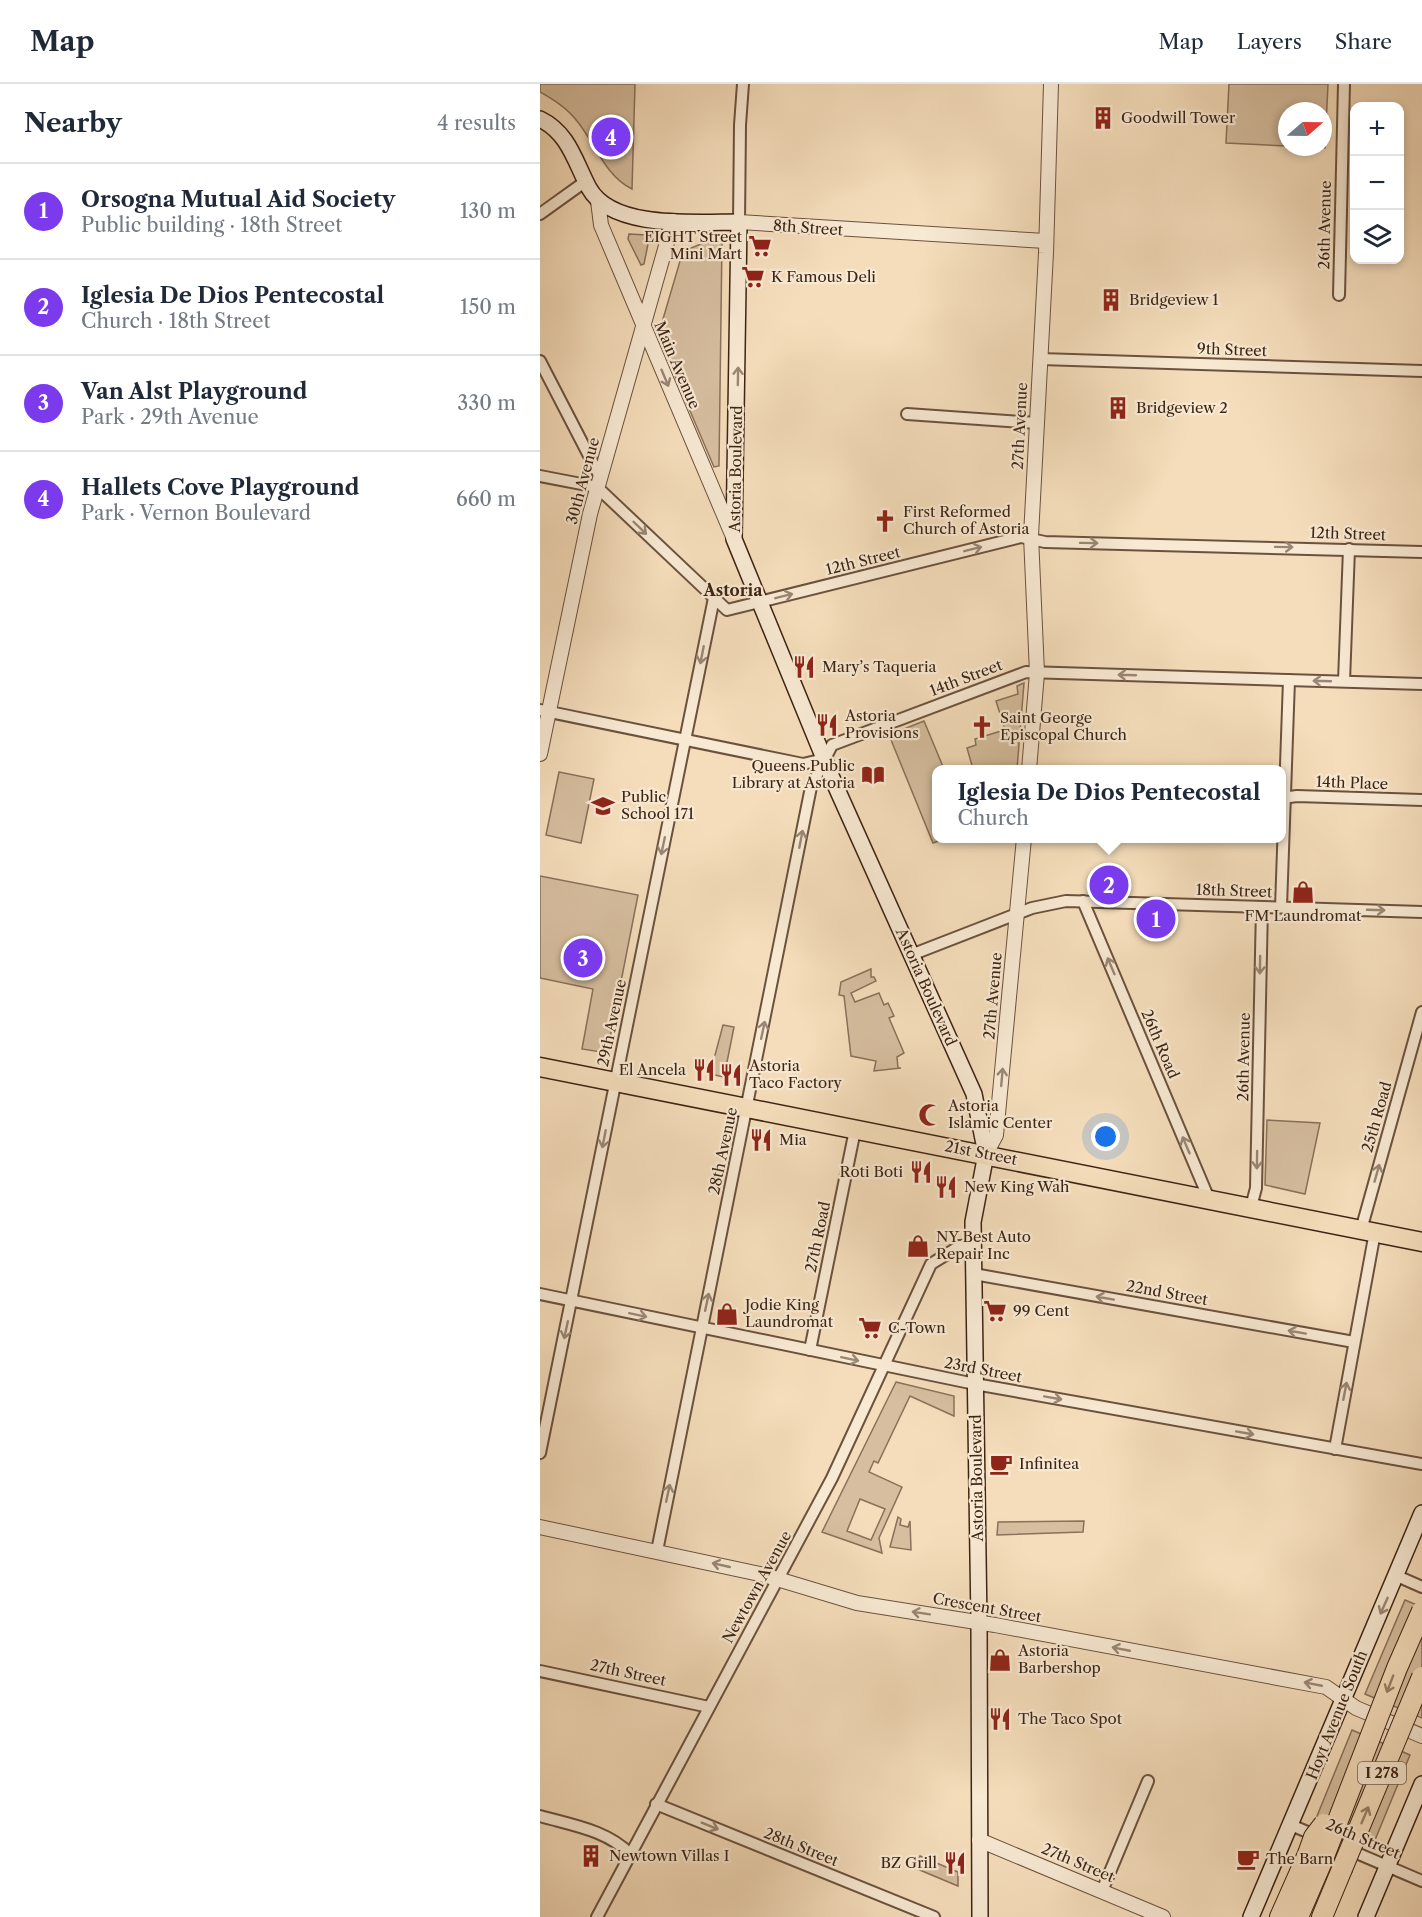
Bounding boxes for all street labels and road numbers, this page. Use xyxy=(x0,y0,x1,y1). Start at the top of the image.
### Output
street label: 26th Avenue xyxy=(1314,180,1335,270)
street label: 8th Street xyxy=(772,216,844,239)
street label: Main Avenue xyxy=(650,318,704,412)
street label: 9th Street xyxy=(1197,339,1268,360)
street label: 27th Avenue xyxy=(1008,382,1031,470)
street label: Astoria Boulevard xyxy=(725,405,746,534)
street label: 30th Avenue xyxy=(562,435,603,526)
street label: 12th Street xyxy=(1310,523,1387,544)
street label: 12th Street xyxy=(824,542,903,579)
street label: 14th Street xyxy=(927,655,1005,700)
street label: 14th Place xyxy=(1316,772,1388,793)
street label: 18th Street xyxy=(1196,880,1273,901)
street label: Astoria Boulevard xyxy=(892,924,961,1049)
street label: 27th Avenue xyxy=(979,952,1006,1040)
street label: 29th Avenue xyxy=(593,977,630,1068)
street label: 26th Road xyxy=(1137,1006,1184,1081)
street label: 26th Avenue xyxy=(1233,1012,1254,1102)
street label: 25th Road xyxy=(1357,1079,1396,1154)
street label: 28th Avenue xyxy=(704,1105,741,1196)
street label: 21st Street xyxy=(943,1136,1020,1169)
street label: 27th Road xyxy=(801,1200,834,1274)
street label: 22nd Street xyxy=(1125,1276,1210,1309)
street label: 23rd Street xyxy=(943,1353,1024,1386)
street label: Astoria Boulevard xyxy=(966,1414,987,1543)
street label: Newtown Avenue xyxy=(718,1527,795,1646)
street label: Crescent Street xyxy=(931,1589,1044,1627)
street label: Hoyt Avenue South xyxy=(1302,1647,1371,1782)
street label: 27th Street xyxy=(588,1655,669,1690)
road number: I 278 xyxy=(1358,1762,1406,1784)
street label: 26th Street xyxy=(1323,1814,1404,1863)
street label: 28th Street xyxy=(761,1823,842,1870)
street label: 27th Street xyxy=(1039,1839,1118,1887)

